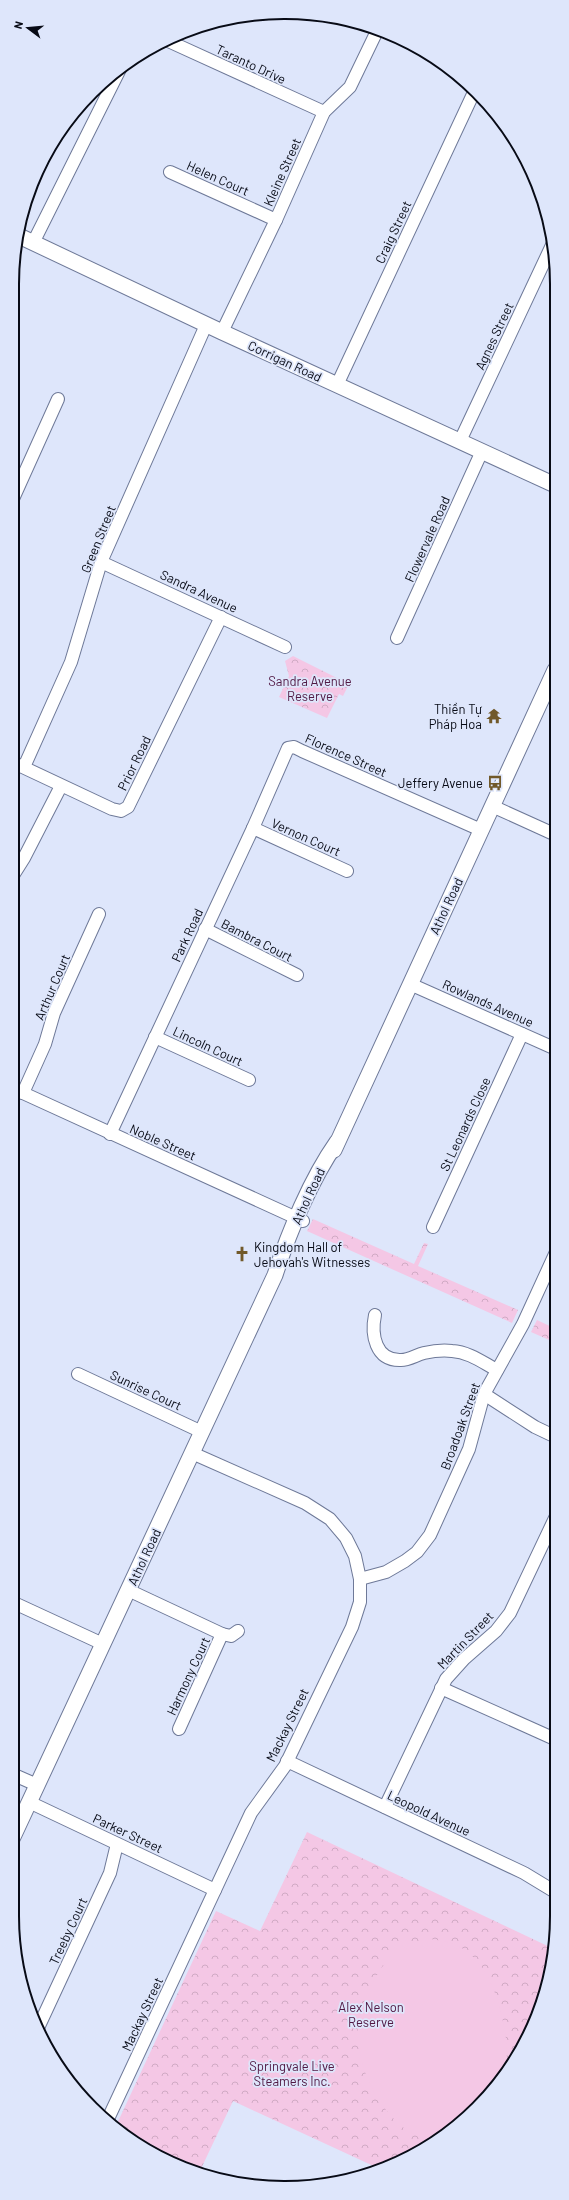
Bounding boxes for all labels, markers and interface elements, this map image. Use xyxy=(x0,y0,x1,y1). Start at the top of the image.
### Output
north arrow xyxy=(8,8,48,48)
text: N xyxy=(11,20,25,30)
street label: Taranto Drive xyxy=(213,41,289,87)
street label: Kleine Street xyxy=(260,135,304,209)
street label: Helen Court xyxy=(184,157,252,199)
street label: Craig Street xyxy=(371,198,415,266)
street label: Agnes Street xyxy=(471,300,517,372)
street label: Corrigan Road xyxy=(246,337,324,385)
street label: Flowervale Road xyxy=(401,494,453,584)
street label: Green Street xyxy=(77,503,119,575)
street label: Sandra Avenue xyxy=(158,566,240,616)
park label: Sandra Avenue Reserve xyxy=(268,673,352,704)
place label: Thiền Tự Pháp Hoa xyxy=(429,701,483,732)
temple icon: Thiền Tự Pháp Hoa xyxy=(485,707,503,725)
street label: Florence Street xyxy=(303,730,389,780)
street label: Prior Road xyxy=(114,733,154,793)
bus stop icon: Jeffery Avenue xyxy=(486,774,504,792)
place label: Jeffery Avenue xyxy=(398,775,483,791)
street label: Vernon Court xyxy=(269,815,343,859)
street label: Athol Road xyxy=(426,875,466,937)
street label: Park Road xyxy=(168,906,206,964)
street label: Bambra Court xyxy=(219,915,295,965)
street label: Arthur Court xyxy=(31,951,73,1023)
street label: Rowlands Avenue xyxy=(440,976,536,1030)
street label: Lincoln Court xyxy=(170,1023,246,1069)
street label: St Leonards Close xyxy=(436,1074,494,1173)
street label: Noble Street xyxy=(127,1120,199,1164)
street label: Athol Road xyxy=(288,1165,328,1227)
place label: Kingdom Hall of Jehovah's Witnesses xyxy=(254,1239,370,1270)
church icon: Kingdom Hall of Jehovah's Witnesses xyxy=(233,1245,251,1263)
street label: Sunrise Court xyxy=(108,1366,184,1414)
street label: Broadoak Street xyxy=(437,1380,483,1472)
street label: Athol Road xyxy=(124,1526,164,1588)
street label: Martin Street xyxy=(434,1608,496,1672)
street label: Harmony Court xyxy=(163,1634,213,1718)
street label: Mackay Street xyxy=(262,1686,312,1764)
street label: Leopold Avenue xyxy=(385,1787,473,1839)
street label: Parker Street xyxy=(91,1810,165,1856)
street label: Treeby Court xyxy=(45,1895,91,1967)
street label: Mackay Street xyxy=(118,1974,166,2054)
park label: Alex Nelson Reserve xyxy=(338,1999,404,2030)
park label: Springvale Live Steamers Inc. xyxy=(249,2058,335,2089)

